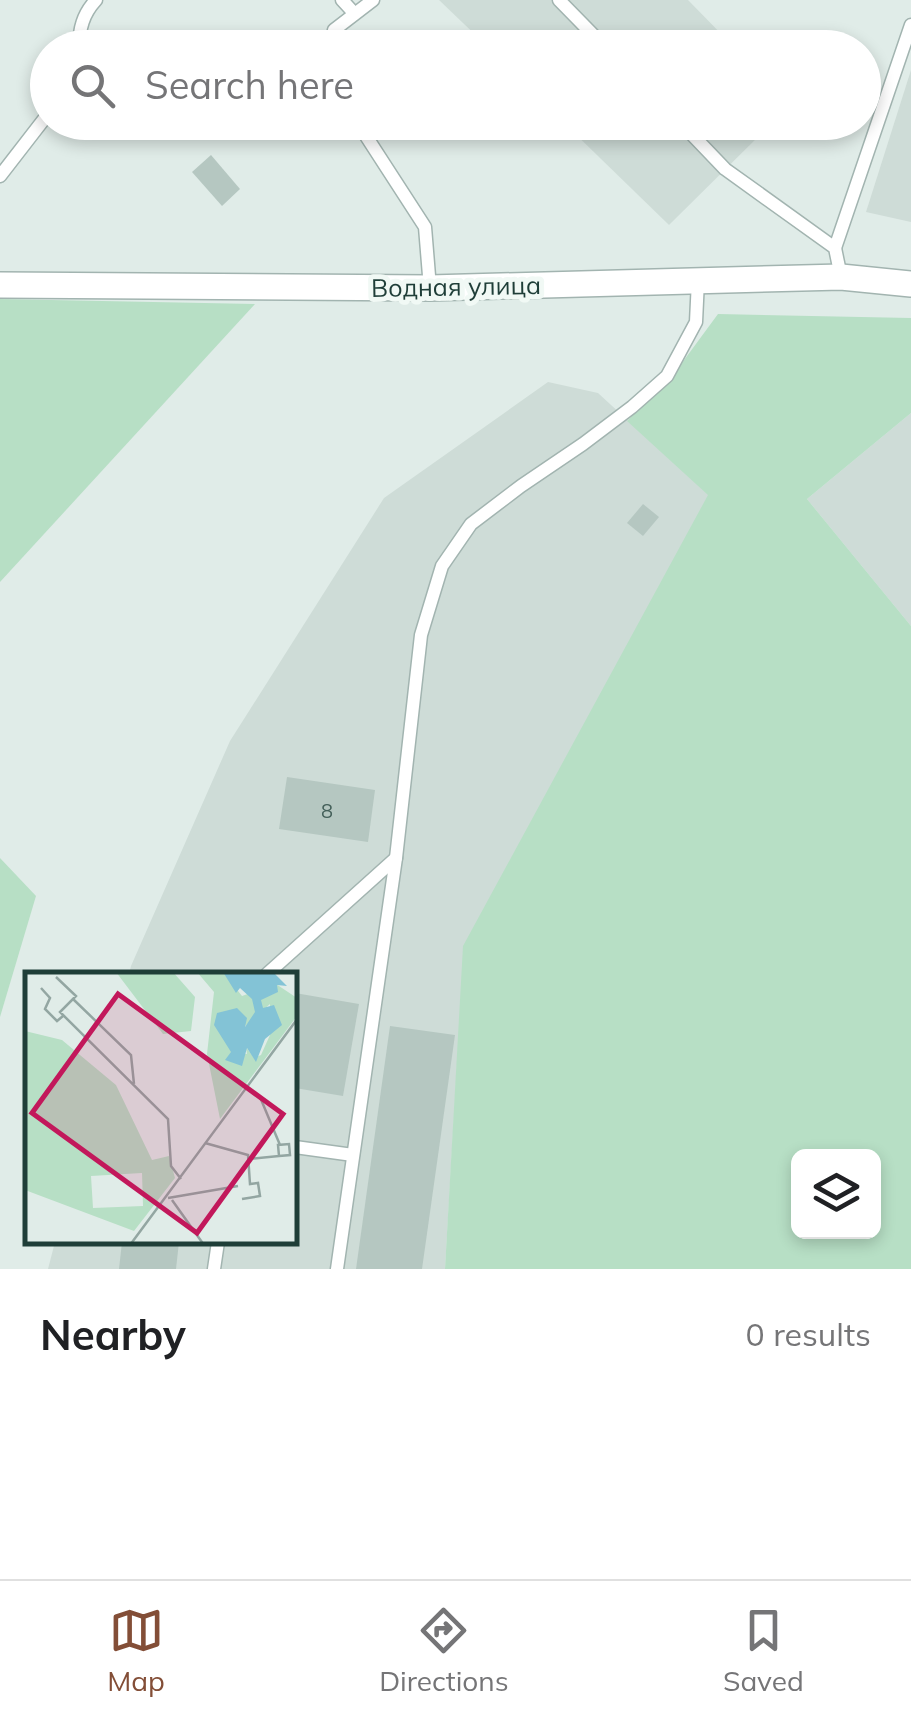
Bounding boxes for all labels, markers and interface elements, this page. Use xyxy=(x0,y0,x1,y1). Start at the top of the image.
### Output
search box xyxy=(30,30,881,140)
icon: search xyxy=(65,58,120,113)
text: Search here xyxy=(145,61,354,109)
street label: Водная улица xyxy=(371,269,541,303)
house number: 8 xyxy=(321,798,333,823)
inset map xyxy=(25,972,298,1244)
map controls xyxy=(791,1149,881,1239)
button: layers xyxy=(791,1149,881,1239)
text: Nearby xyxy=(40,1308,186,1361)
text: 0 results xyxy=(746,1314,871,1354)
tab: Map xyxy=(107,1603,165,1698)
tab: Directions xyxy=(379,1603,509,1698)
tab: Saved xyxy=(723,1603,804,1698)

